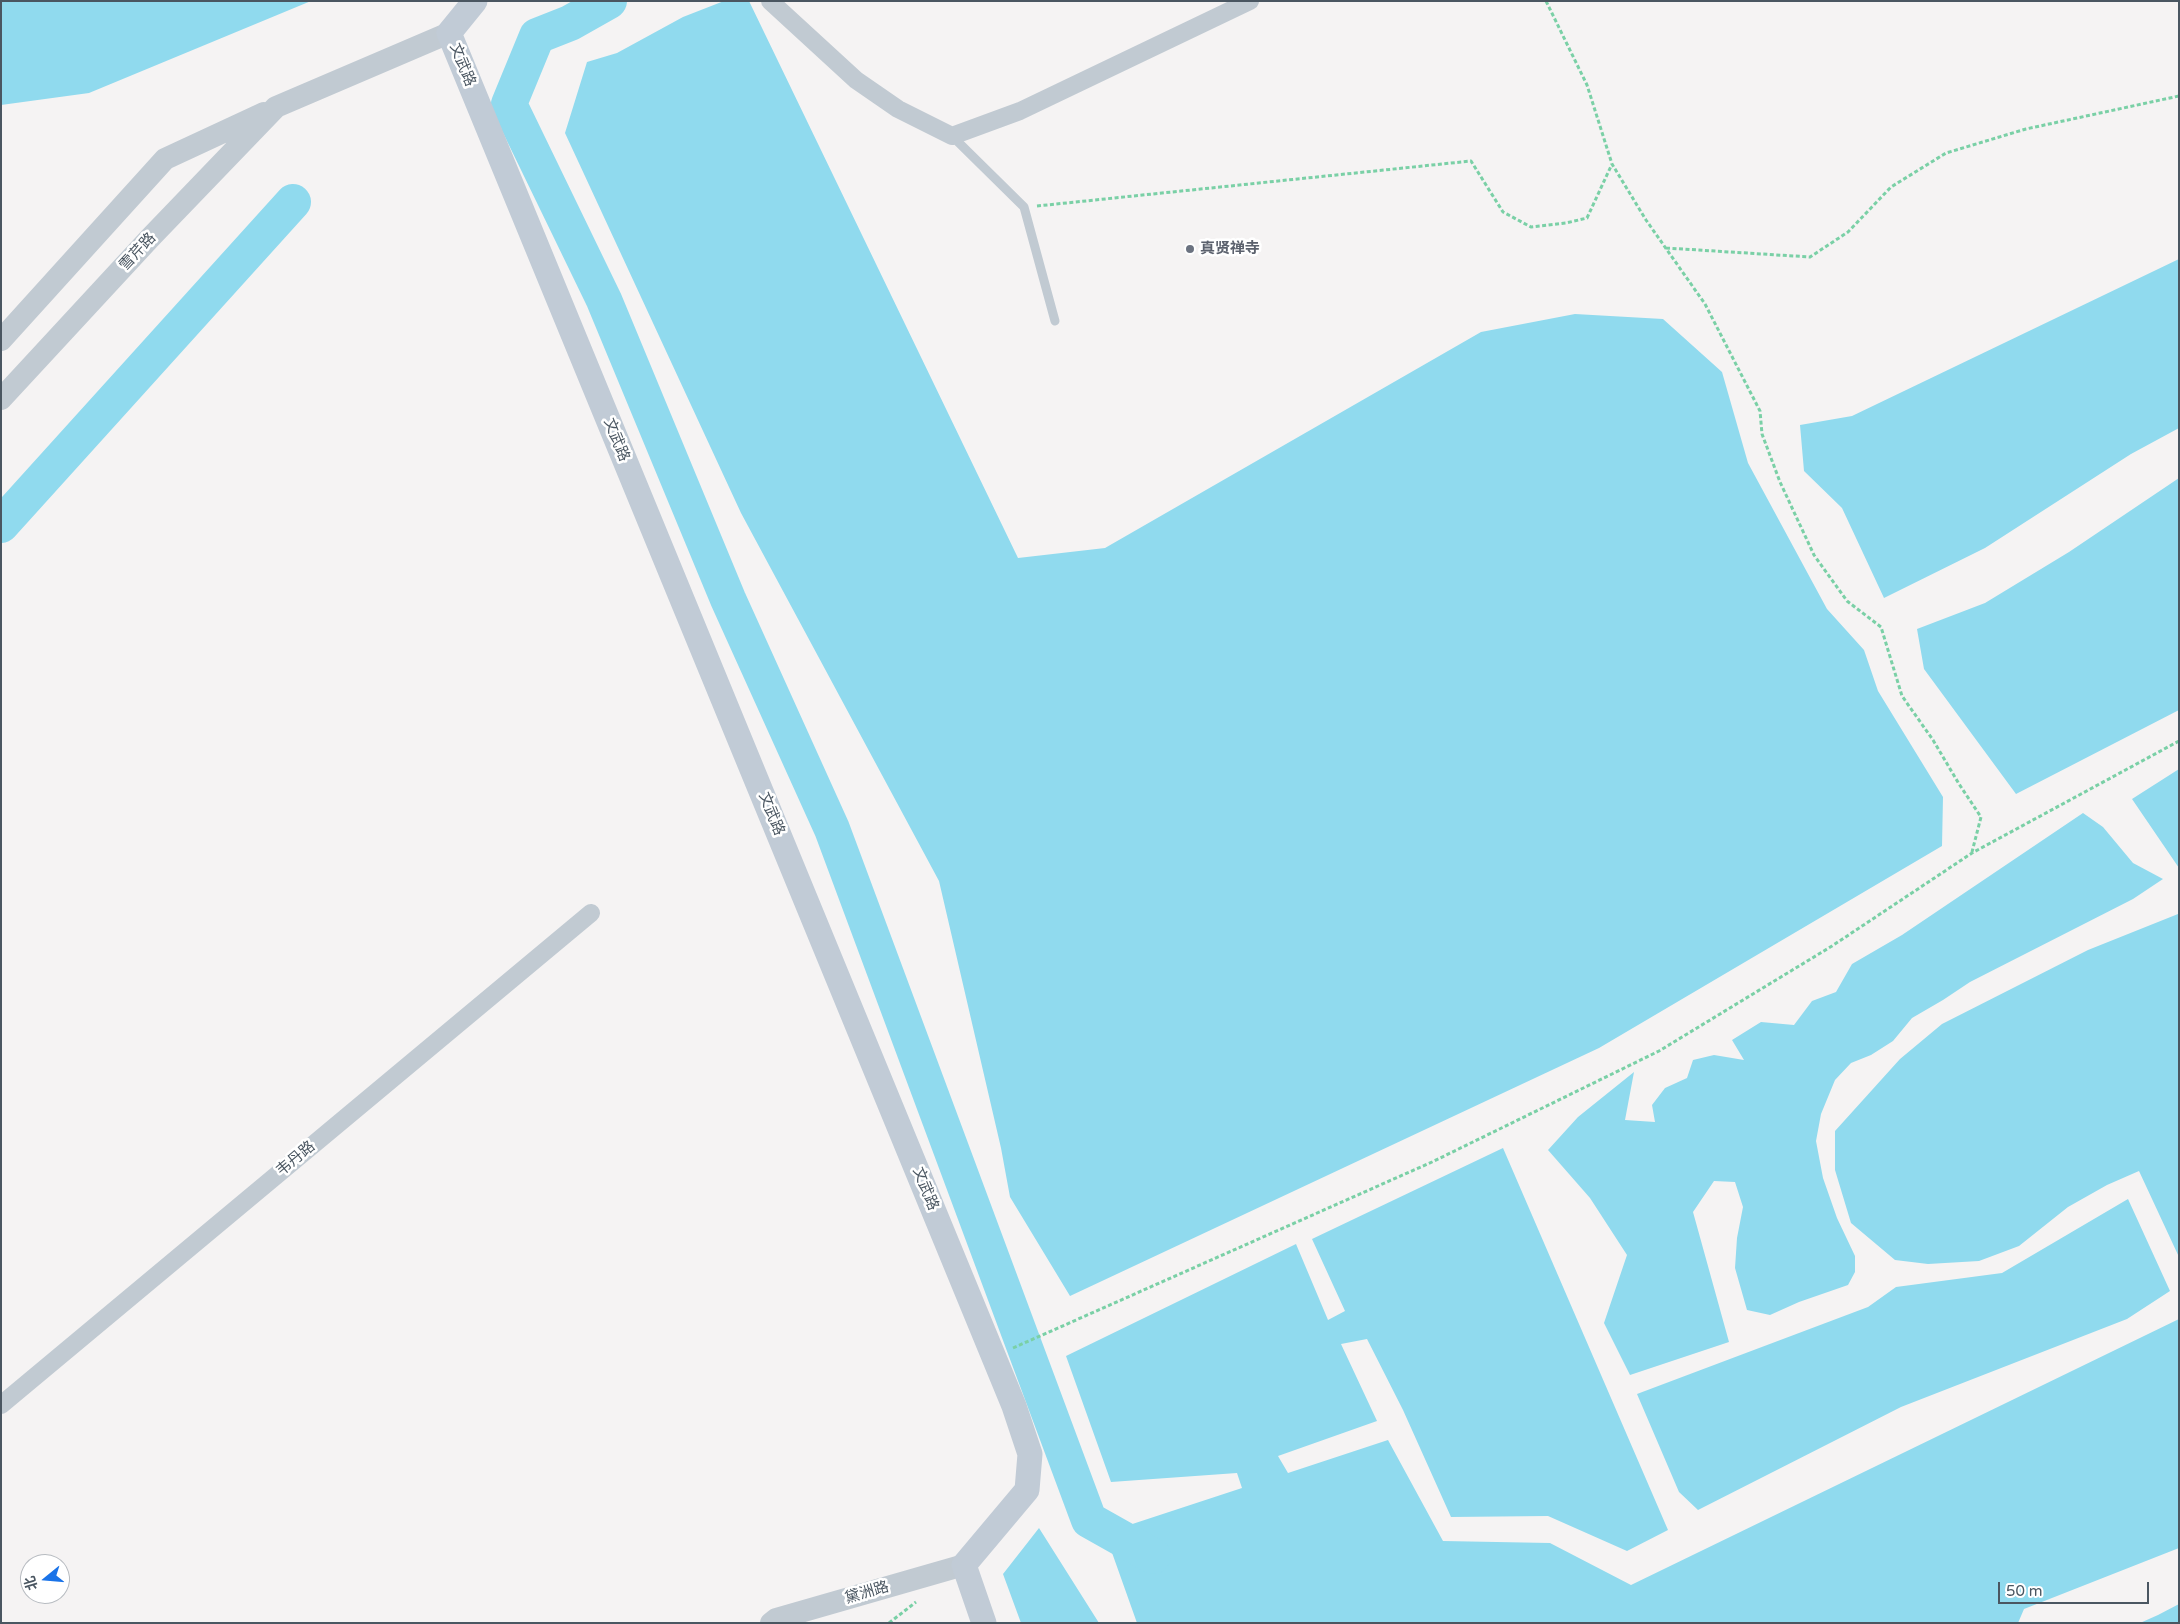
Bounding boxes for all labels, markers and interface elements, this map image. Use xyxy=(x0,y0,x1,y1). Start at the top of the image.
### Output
street label: 文武路 xyxy=(445,41,479,89)
street label: 雪芹路 xyxy=(116,229,160,275)
place label: 真贤禅寺 xyxy=(1200,240,1260,258)
marker: 真贤禅寺 xyxy=(1184,243,1196,255)
street label: 文武路 xyxy=(599,416,633,464)
street label: 文武路 xyxy=(754,790,788,838)
street label: 韦丹路 xyxy=(273,1138,319,1180)
street label: 文武路 xyxy=(908,1165,942,1213)
north arrow xyxy=(20,1554,70,1604)
scale bar xyxy=(2000,1572,2151,1604)
text: 北 xyxy=(21,1574,41,1592)
street label: 黛洲路 xyxy=(843,1578,891,1608)
text: 50 m xyxy=(2006,1582,2043,1600)

